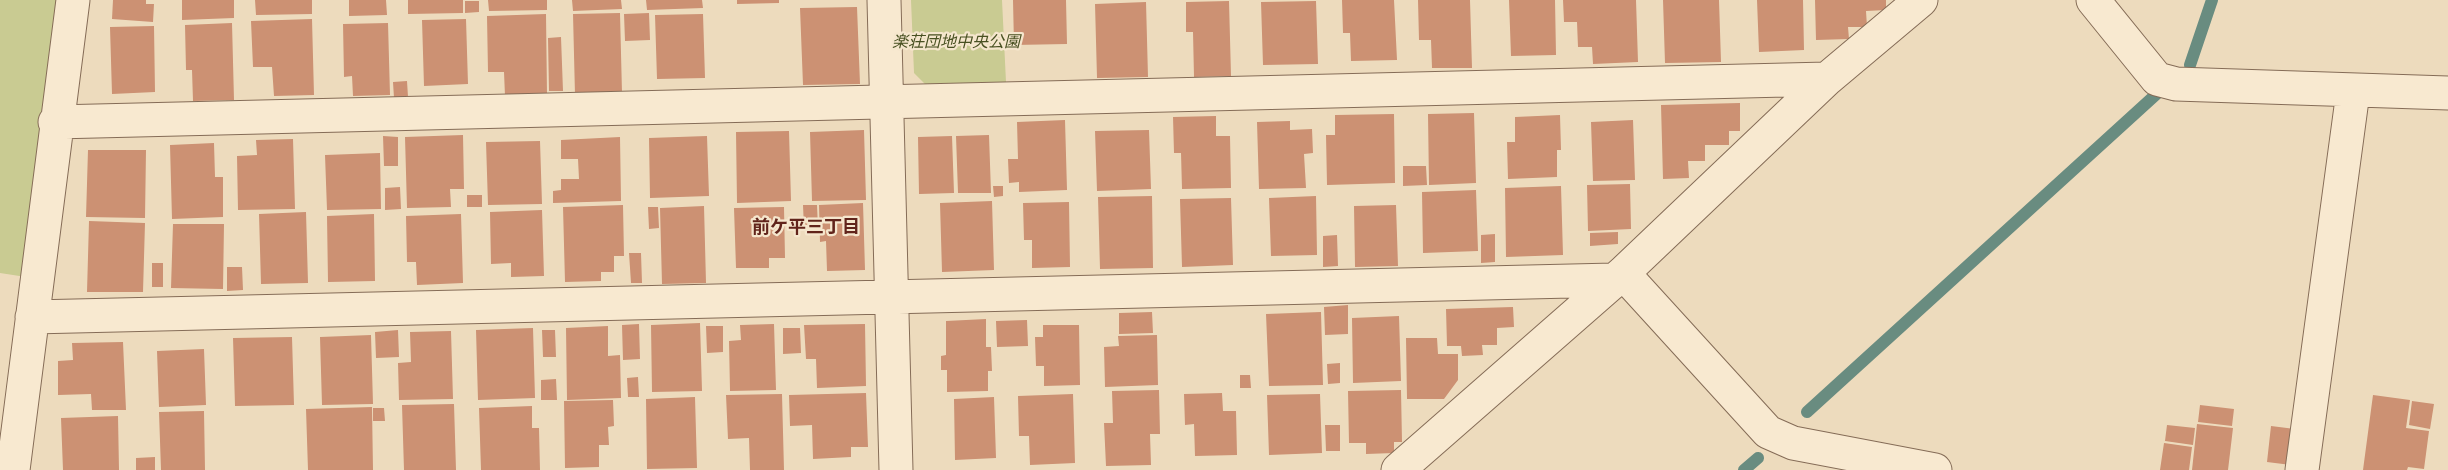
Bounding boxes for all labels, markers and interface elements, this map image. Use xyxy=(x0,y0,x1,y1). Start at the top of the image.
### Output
park label: 楽荘団地中央公園 xyxy=(892,32,1020,52)
district label: 前ケ平三丁目 xyxy=(752,217,860,239)

